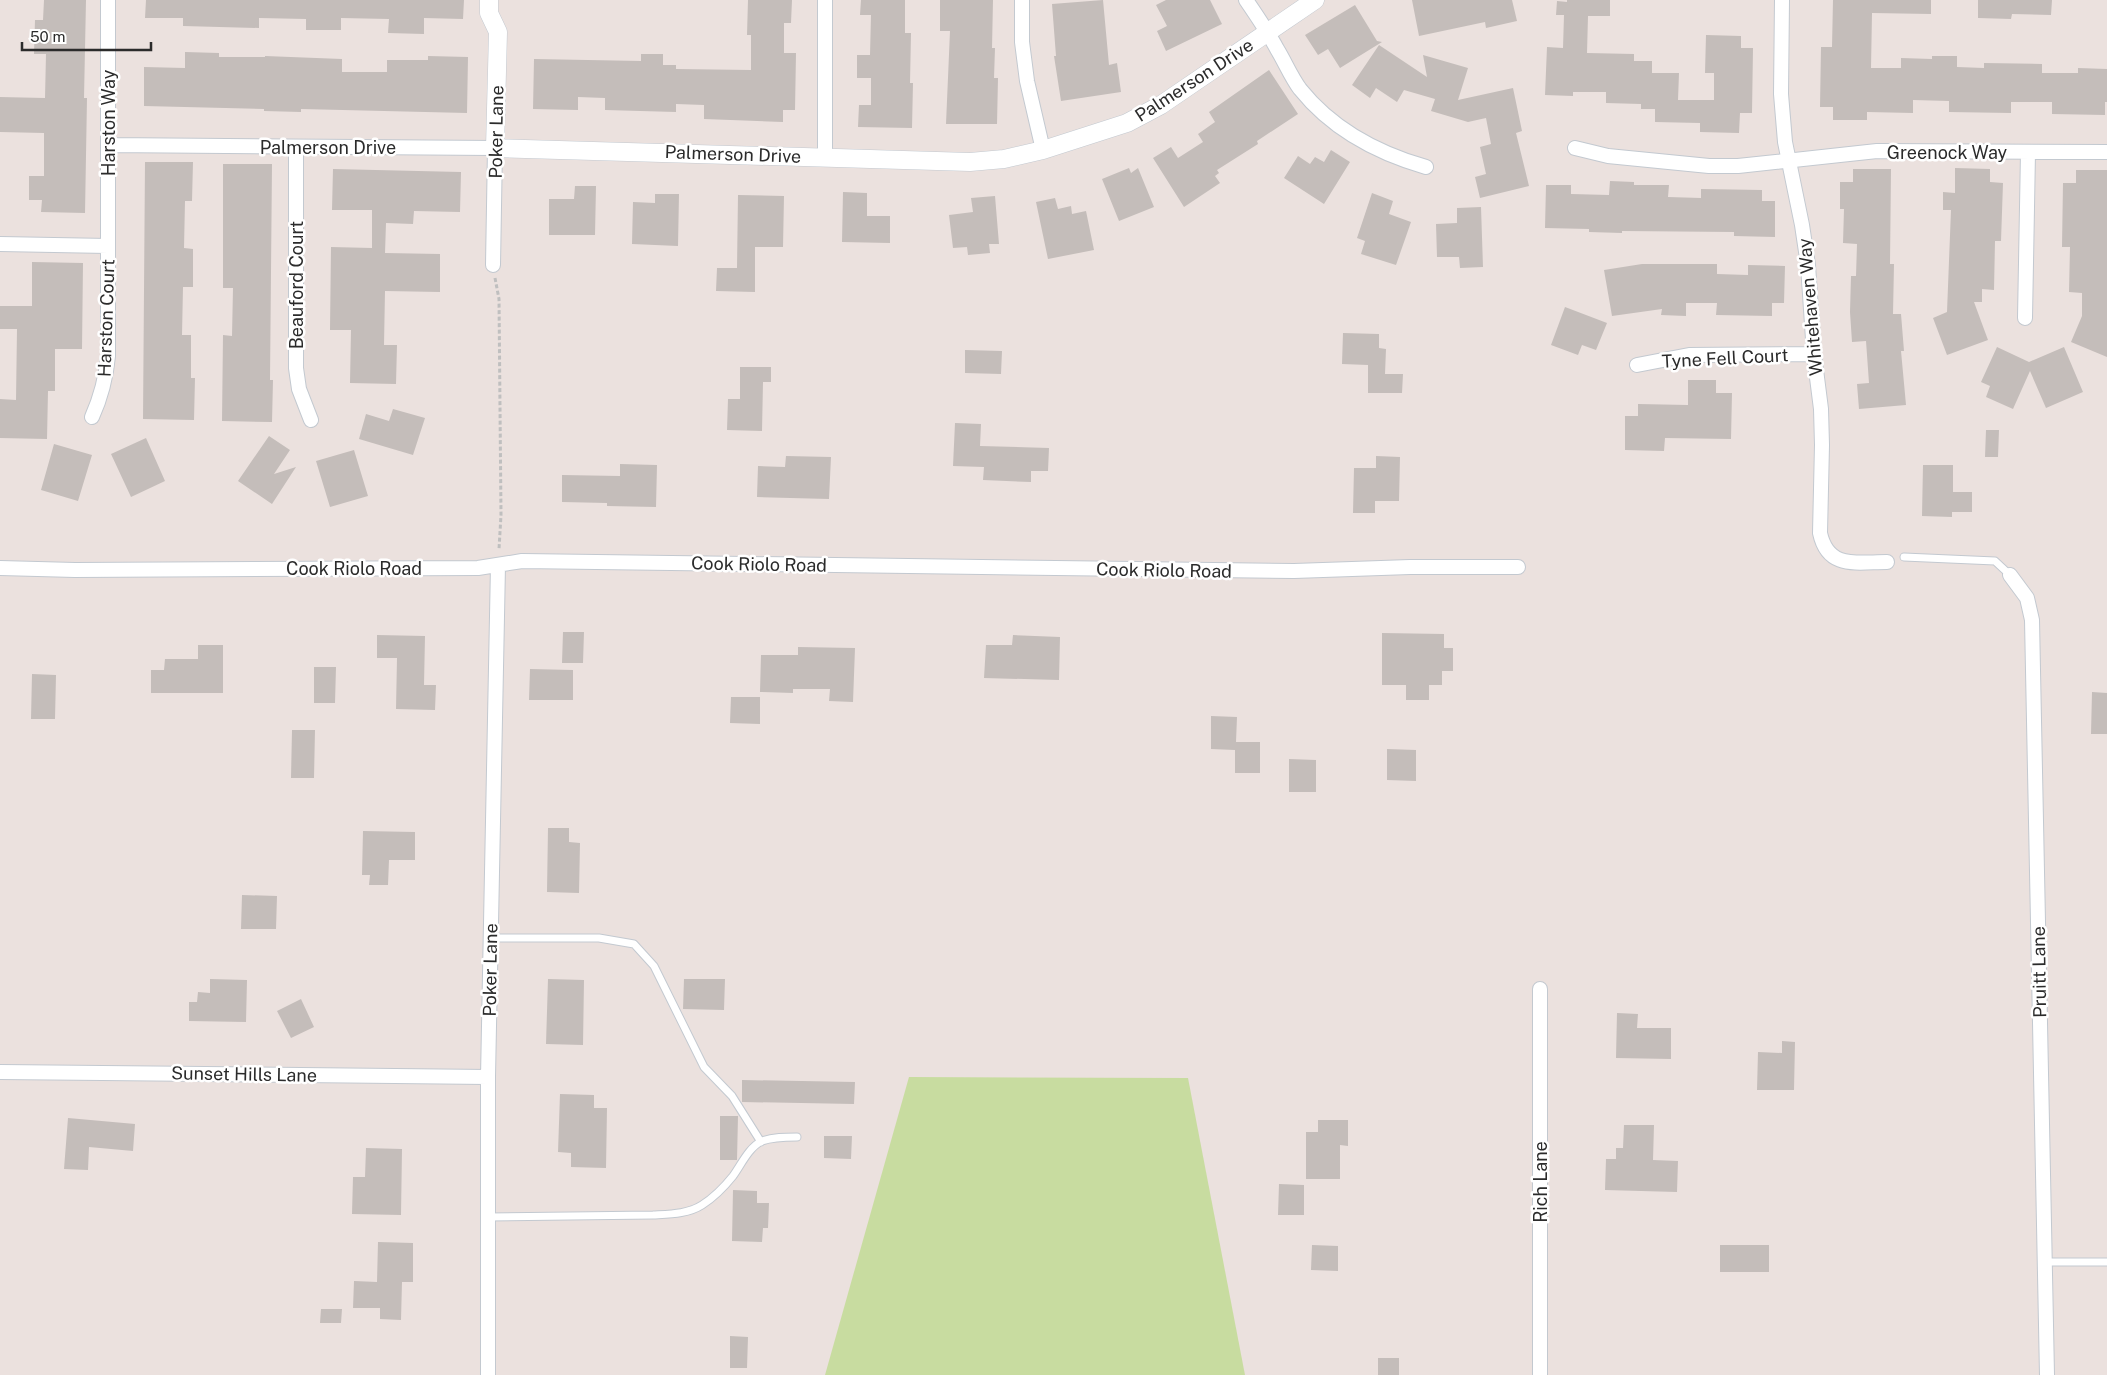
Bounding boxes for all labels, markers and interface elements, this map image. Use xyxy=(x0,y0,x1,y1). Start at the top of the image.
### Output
scale bar xyxy=(22,20,151,52)
text: 50 m xyxy=(30,28,65,45)
street label: Palmerson Drive xyxy=(1131,34,1257,126)
street label: Harston Way xyxy=(98,69,119,176)
street label: Poker Lane xyxy=(485,85,507,179)
street label: Palmerson Drive xyxy=(260,137,396,158)
street label: Palmerson Drive xyxy=(664,141,802,167)
street label: Greenock Way xyxy=(1887,142,2008,163)
street label: Beauford Court xyxy=(286,221,307,349)
street label: Whitehaven Way xyxy=(1793,237,1826,377)
street label: Harston Court xyxy=(93,259,119,377)
street label: Tyne Fell Court xyxy=(1661,344,1789,372)
street label: Cook Riolo Road xyxy=(691,552,827,576)
street label: Cook Riolo Road xyxy=(286,558,422,579)
street label: Cook Riolo Road xyxy=(1096,558,1232,582)
street label: Poker Lane xyxy=(479,923,501,1017)
street label: Pruitt Lane xyxy=(2028,926,2050,1018)
street label: Sunset Hills Lane xyxy=(171,1062,317,1086)
street label: Rich Lane xyxy=(1530,1141,1551,1223)

